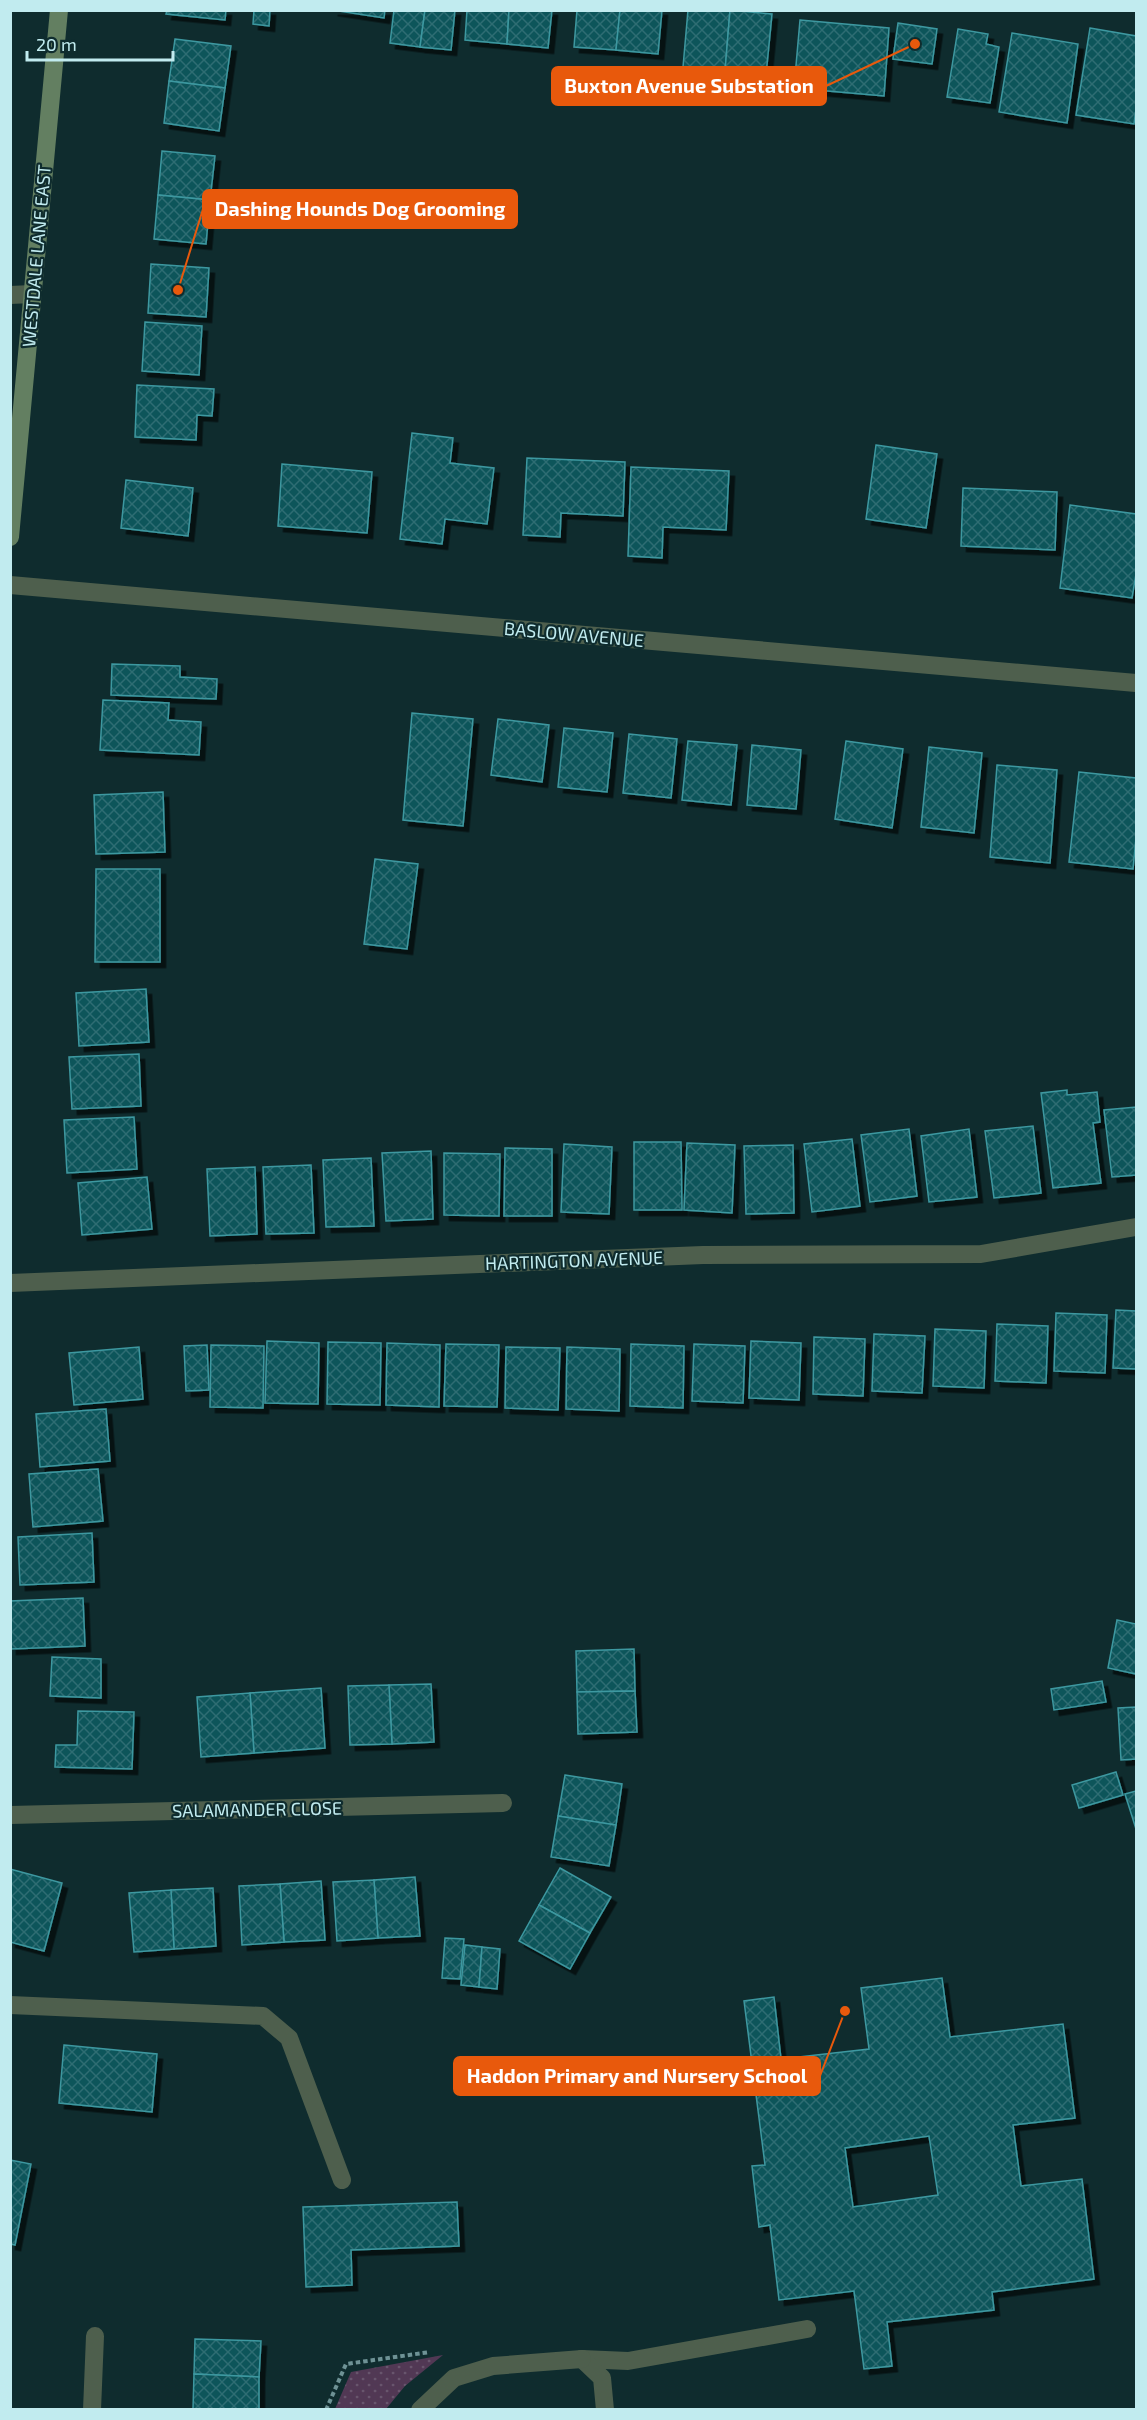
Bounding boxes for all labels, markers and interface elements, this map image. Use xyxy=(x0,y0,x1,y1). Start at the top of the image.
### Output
scale bar xyxy=(27,24,172,62)
text: 20 m xyxy=(36,33,77,55)
callout: Buxton Avenue Substation xyxy=(552,67,826,105)
text: Buxton Avenue Substation xyxy=(564,73,814,97)
street label: WESTDALE LANE EAST xyxy=(17,163,55,348)
callout: Dashing Hounds Dog Grooming xyxy=(203,190,517,228)
text: Dashing Hounds Dog Grooming xyxy=(215,196,506,220)
street label: BASLOW AVENUE xyxy=(503,617,645,651)
street label: HARTINGTON AVENUE xyxy=(485,1246,663,1274)
street label: SALAMANDER CLOSE xyxy=(172,1797,342,1821)
callout: Haddon Primary and Nursery School xyxy=(454,2057,820,2095)
text: Haddon Primary and Nursery School xyxy=(467,2063,808,2088)

